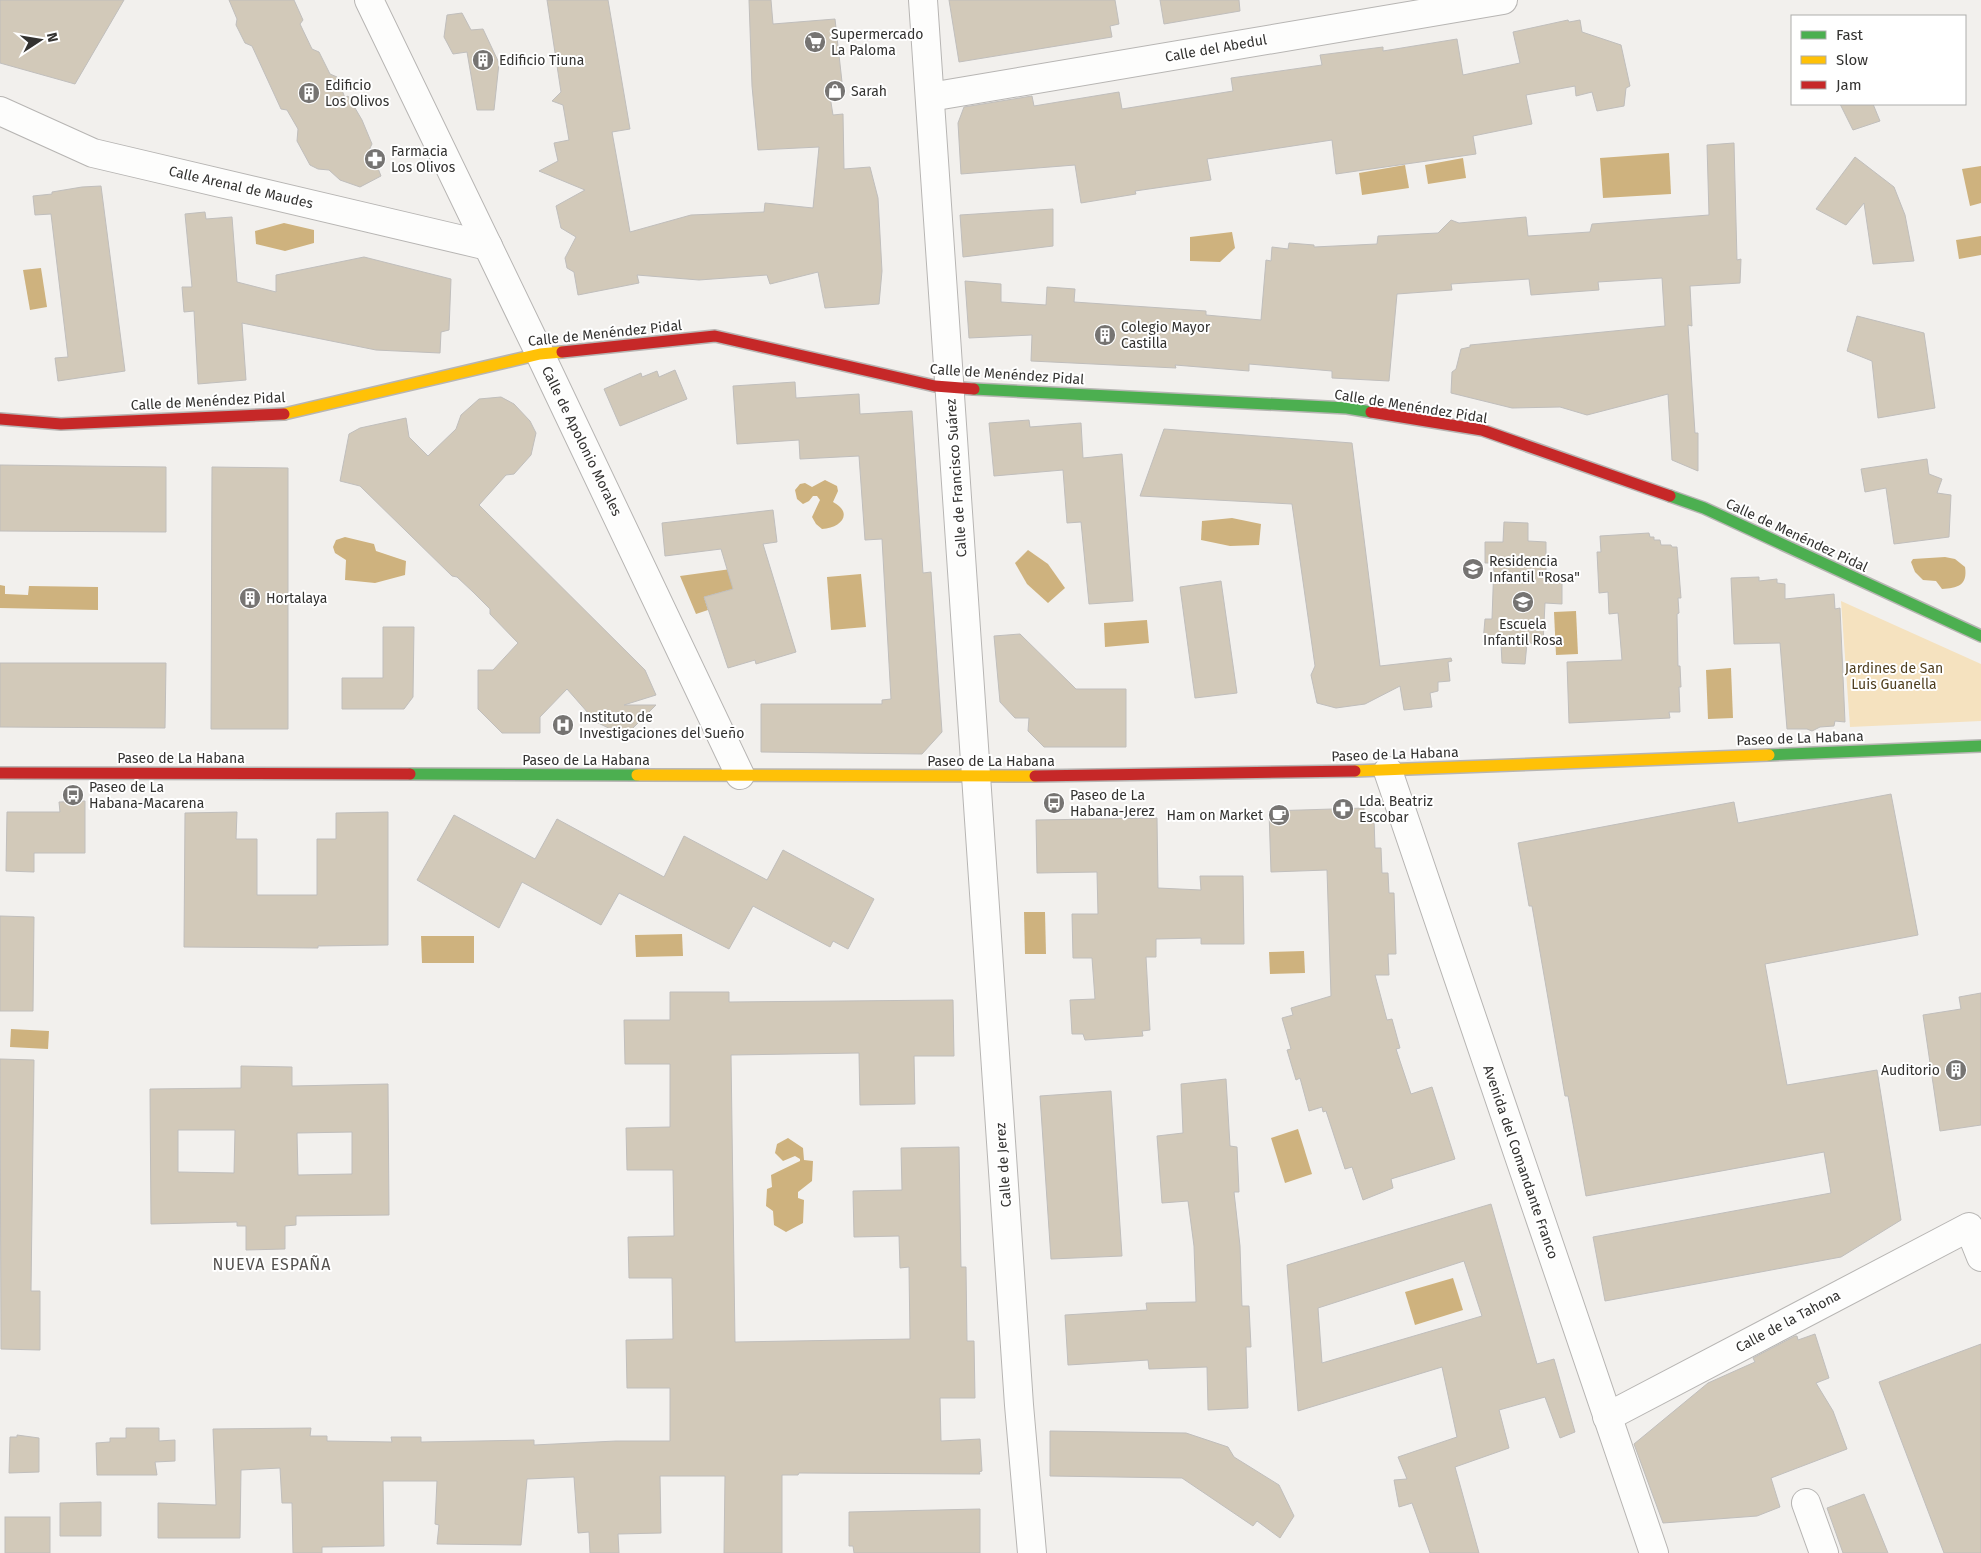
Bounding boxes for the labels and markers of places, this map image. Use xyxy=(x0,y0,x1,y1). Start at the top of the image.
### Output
place label: Supermercado La Paloma xyxy=(831,26,923,59)
supermarket icon: Supermercado La Paloma xyxy=(803,30,827,54)
building icon: Edificio Tiuna xyxy=(471,48,495,72)
place label: Edificio Tiuna xyxy=(499,52,584,69)
place label: Edificio Los Olivos xyxy=(325,77,390,110)
shop icon: Sarah xyxy=(823,79,847,103)
building icon: Edificio Los Olivos xyxy=(297,81,321,105)
place label: Sarah xyxy=(851,83,887,100)
place label: Farmacia Los Olivos xyxy=(391,143,456,176)
pharmacy icon: Farmacia Los Olivos xyxy=(363,147,387,171)
place label: Colegio Mayor Castilla xyxy=(1121,319,1211,352)
building icon: Colegio Mayor Castilla xyxy=(1093,323,1117,347)
place label: Residencia Infantil "Rosa" xyxy=(1489,553,1580,586)
school or university icon: Residencia Infantil "Rosa" xyxy=(1461,557,1485,581)
building icon: Hortalaya xyxy=(238,586,262,610)
place label: Hortalaya xyxy=(266,590,327,607)
school or university icon: Escuela Infantil Rosa xyxy=(1511,590,1535,614)
place label: Escuela Infantil Rosa xyxy=(1483,616,1563,649)
place label: Instituto de Investigaciones del Sueño xyxy=(579,709,744,742)
hospital icon: Instituto de Investigaciones del Sueño xyxy=(551,713,575,737)
place label: Paseo de La Habana-Macarena xyxy=(89,779,204,812)
bus stop icon: Paseo de La Habana-Macarena xyxy=(61,783,85,807)
place label: Paseo de La Habana-Jerez xyxy=(1070,787,1155,820)
bus stop icon: Paseo de La Habana-Jerez xyxy=(1042,791,1066,815)
place label: Lda. Beatriz Escobar xyxy=(1359,793,1433,826)
pharmacy icon: Lda. Beatriz Escobar xyxy=(1331,797,1355,821)
cafe icon: Ham on Market xyxy=(1267,803,1291,827)
place label: Ham on Market xyxy=(1166,807,1264,824)
building icon: Auditorio xyxy=(1944,1058,1968,1082)
place label: Auditorio xyxy=(1881,1062,1940,1079)

